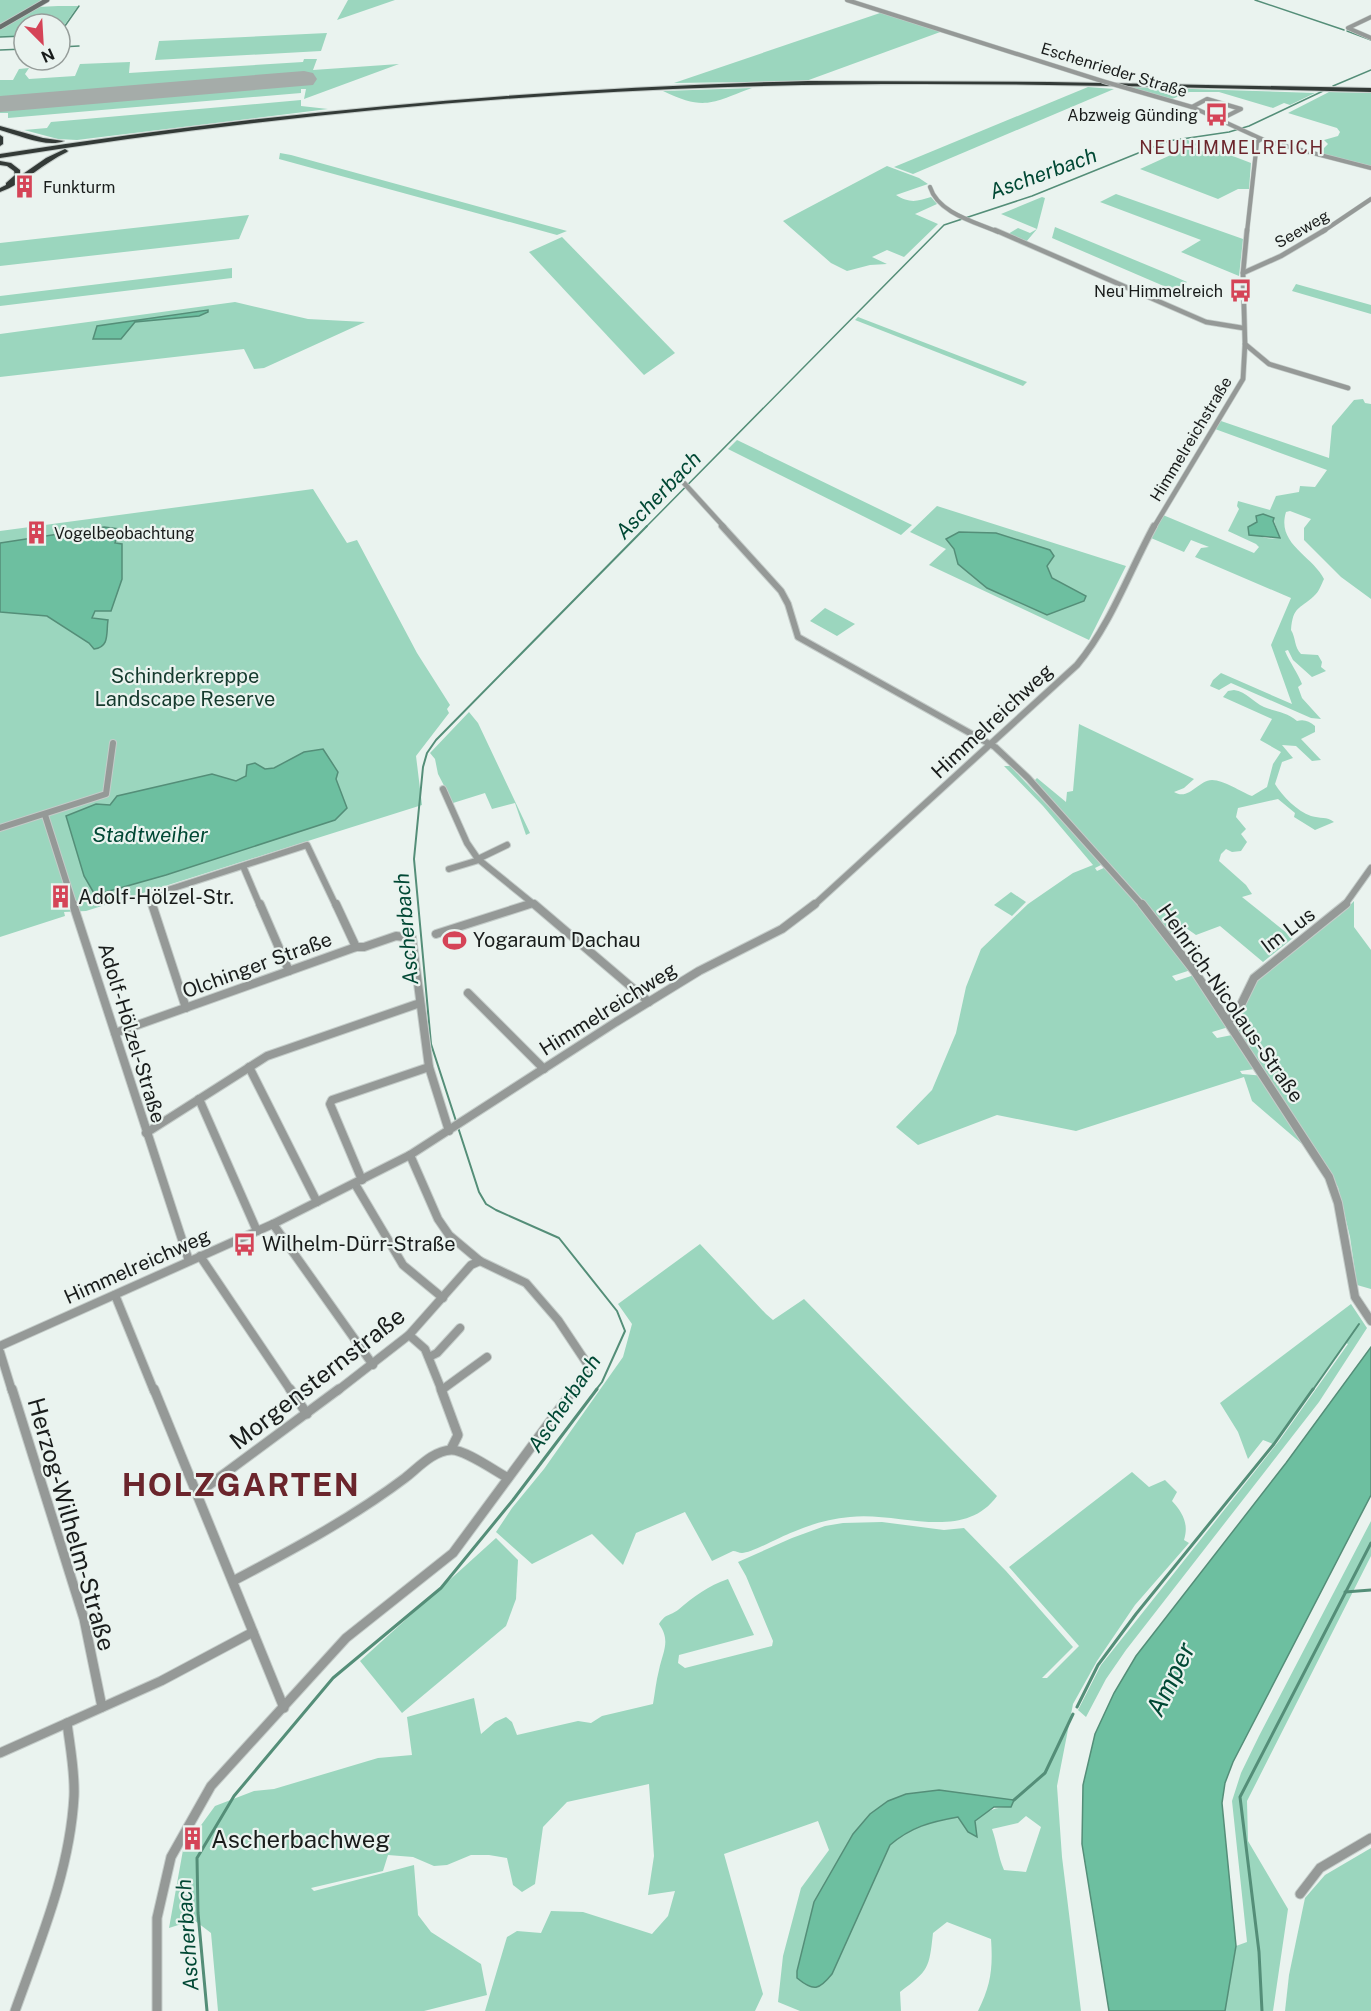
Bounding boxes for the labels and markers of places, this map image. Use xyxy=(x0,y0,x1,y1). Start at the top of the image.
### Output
bus stop icon: Abzweig Günding xyxy=(1203,102,1229,128)
place label: Abzweig Günding xyxy=(1067,106,1198,125)
building icon: Funkturm xyxy=(12,174,38,200)
place label: Funkturm xyxy=(43,178,115,197)
bus stop icon: Neu Himmelreich xyxy=(1228,278,1254,304)
place label: Neu Himmelreich xyxy=(1094,282,1223,301)
building icon: Vogelbeobachtung xyxy=(23,520,49,546)
place label: Vogelbeobachtung xyxy=(54,524,195,543)
building icon: Adolf-Hölzel-Str. xyxy=(47,884,73,910)
place label: Adolf-Hölzel-Str. xyxy=(78,885,234,909)
sports icon: Yogaraum Dachau xyxy=(442,927,468,953)
place label: Yogaraum Dachau xyxy=(473,928,641,952)
bus stop icon: Wilhelm-Dürr-Straße xyxy=(231,1231,257,1257)
place label: Wilhelm-Dürr-Straße xyxy=(262,1232,456,1256)
place label: Ascherbachweg xyxy=(211,1825,390,1853)
building icon: Ascherbachweg xyxy=(180,1826,206,1852)

